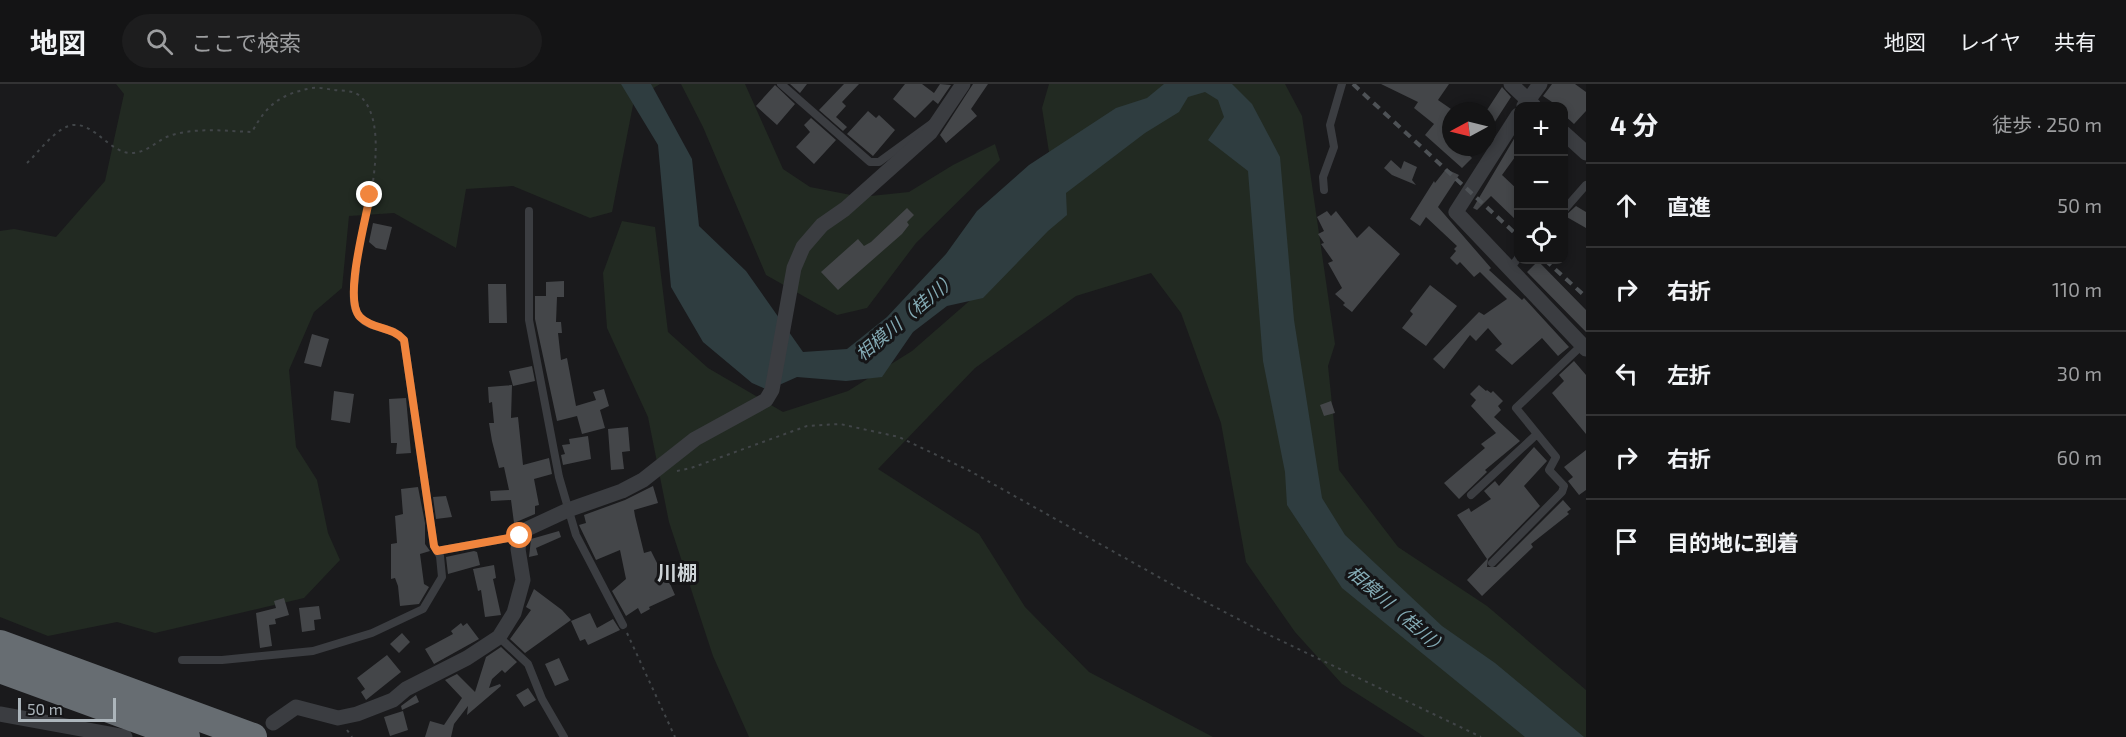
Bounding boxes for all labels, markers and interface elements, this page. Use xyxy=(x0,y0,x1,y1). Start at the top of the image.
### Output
search box xyxy=(122,14,542,68)
text: 地図 xyxy=(30,25,86,59)
icon: search xyxy=(143,25,176,58)
text: ここで検索 xyxy=(191,29,301,55)
text: 地図 xyxy=(1884,29,1926,54)
text: レイヤ xyxy=(1959,29,2021,54)
text: 共有 xyxy=(2054,29,2096,54)
north arrow xyxy=(1442,102,1496,156)
map controls xyxy=(1514,102,1568,264)
button: + xyxy=(1514,102,1568,156)
text: 4 分 xyxy=(1610,109,1658,140)
text: 徒歩 · 250 m xyxy=(1992,112,2102,136)
button: − xyxy=(1514,156,1568,210)
route end xyxy=(356,181,382,207)
icon: ahead xyxy=(1610,189,1643,222)
text: 直進 xyxy=(1667,193,1711,219)
text: 50 m xyxy=(2057,193,2102,217)
button: locate xyxy=(1514,210,1568,264)
water label: 相模川（桂川） xyxy=(851,267,961,365)
icon: right xyxy=(1610,273,1643,306)
text: 右折 xyxy=(1667,277,1711,303)
text: 110 m xyxy=(2052,277,2102,301)
icon: left xyxy=(1610,357,1643,390)
text: 左折 xyxy=(1667,361,1711,387)
text: 30 m xyxy=(2057,361,2102,385)
icon: right xyxy=(1610,441,1643,474)
text: 右折 xyxy=(1667,445,1711,471)
text: 60 m xyxy=(2057,445,2102,469)
route start xyxy=(506,522,532,548)
icon: arrive xyxy=(1610,525,1643,558)
text: 目的地に到着 xyxy=(1667,529,1799,555)
district label: 川棚 xyxy=(657,560,697,584)
water label: 相模川（桂川） xyxy=(1343,560,1453,660)
scale bar xyxy=(18,695,116,722)
text: 50 m xyxy=(27,699,63,718)

